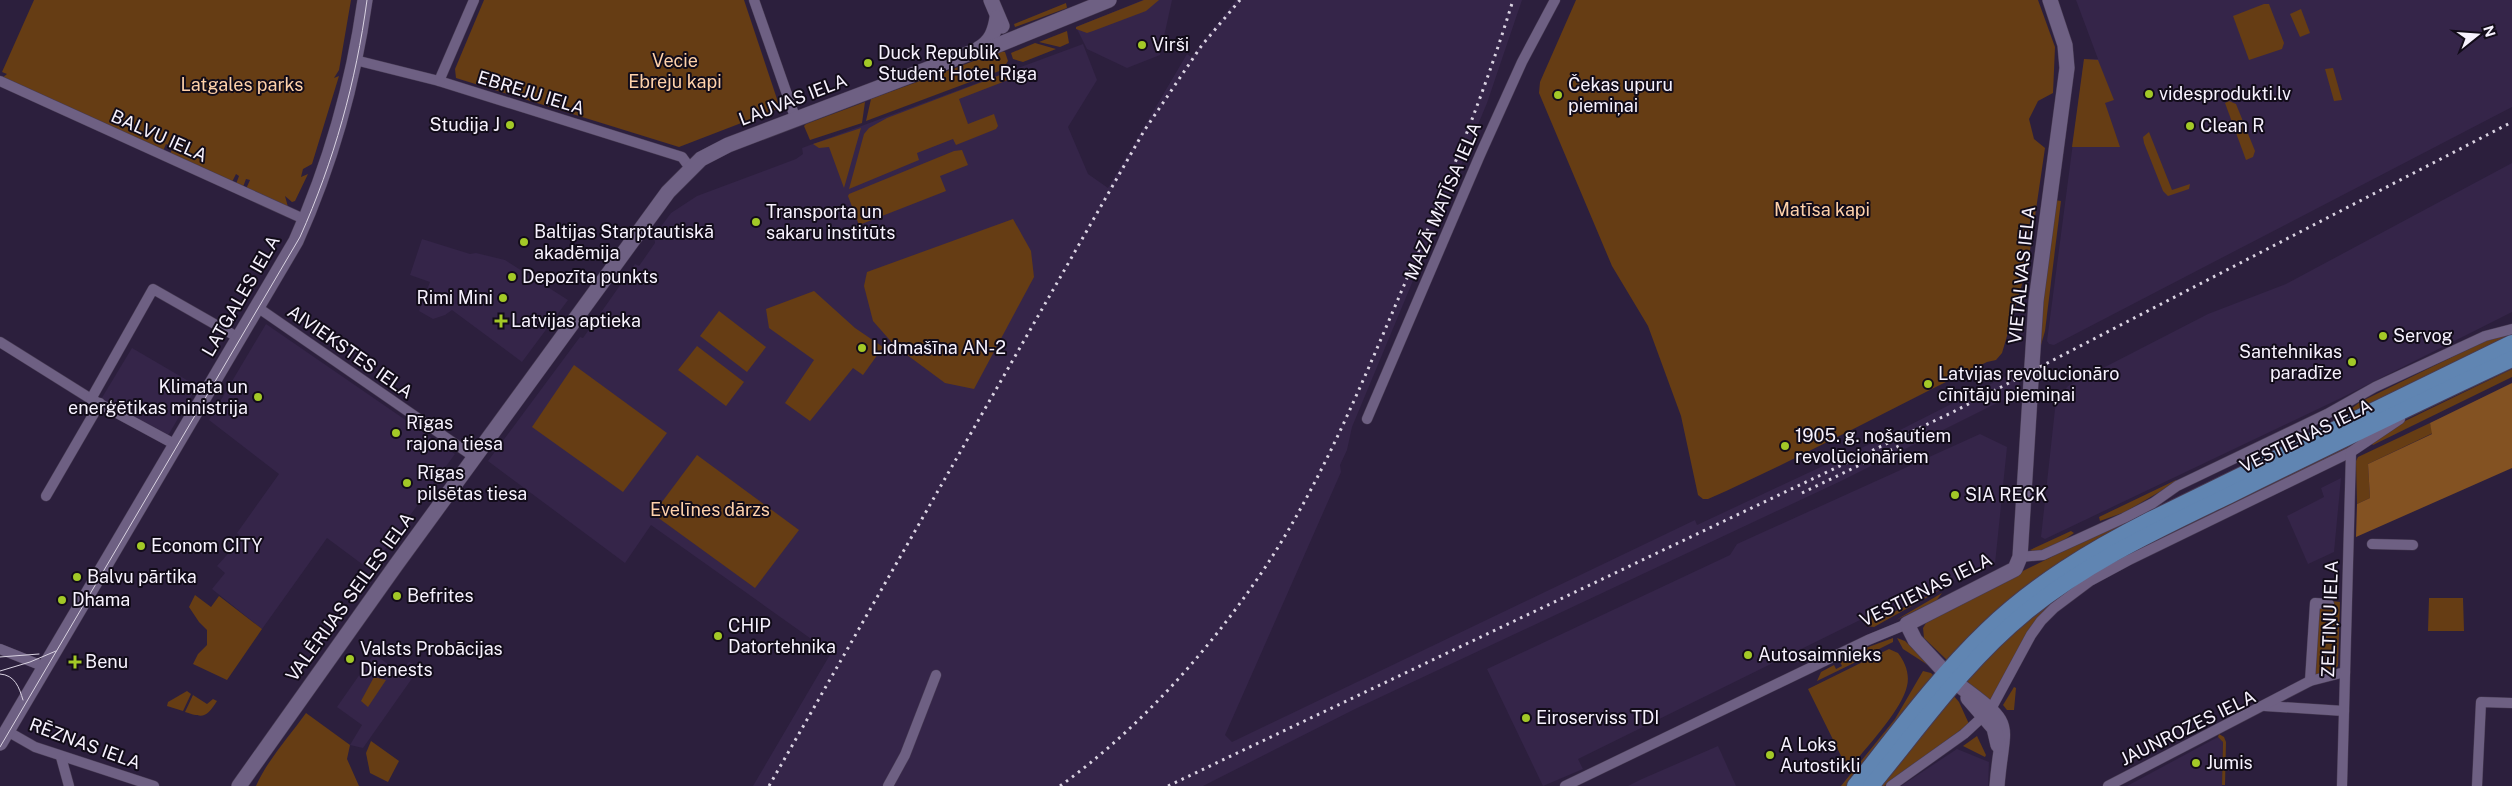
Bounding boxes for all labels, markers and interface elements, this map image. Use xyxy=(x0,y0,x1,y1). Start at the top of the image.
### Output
north arrow xyxy=(2452,10,2502,60)
text: N xyxy=(2480,24,2499,39)
place label: Virši xyxy=(1152,34,1189,55)
marker: Virši xyxy=(1136,39,1148,51)
place label: Duck Republik Student Hotel Riga xyxy=(878,42,1037,84)
park label: Vecie Ebreju kapi xyxy=(628,50,722,92)
marker: Duck Republik Student Hotel Riga xyxy=(862,57,874,69)
street label: EBREJU IELA xyxy=(475,66,587,119)
street label: LAUVAS IELA xyxy=(736,69,850,130)
park label: Latgales parks xyxy=(181,74,303,95)
place label: Čekas upuru piemiņai xyxy=(1568,74,1673,116)
place label: videsprodukti.lv xyxy=(2159,83,2291,104)
marker: videsprodukti.lv xyxy=(2143,88,2155,100)
marker: Čekas upuru piemiņai xyxy=(1552,89,1564,101)
street label: BALVU IELA xyxy=(108,105,211,166)
place label: Studija J xyxy=(430,114,500,135)
place label: Clean R xyxy=(2200,115,2264,136)
street label: MAZĀ MATĪSA IELA xyxy=(1399,118,1485,283)
marker: Studija J xyxy=(504,119,516,131)
marker: Clean R xyxy=(2184,120,2196,132)
park label: Matīsa kapi xyxy=(1774,199,1870,220)
place label: Transporta un sakaru institūts xyxy=(766,201,895,243)
street label: VIETALVAS IELA xyxy=(2004,205,2039,345)
marker: Transporta un sakaru institūts xyxy=(750,216,762,228)
place label: Baltijas Starptautiskā akadēmija xyxy=(534,221,714,263)
street label: LATGALES IELA xyxy=(197,231,284,360)
marker: Baltijas Starptautiskā akadēmija xyxy=(518,236,530,248)
place label: Depozīta punkts xyxy=(522,266,658,287)
marker: Depozīta punkts xyxy=(506,271,518,283)
place label: Rimi Mini xyxy=(417,287,493,308)
marker: Rimi Mini xyxy=(497,292,509,304)
street label: AIVIEKSTES IELA xyxy=(284,301,417,403)
place label: Latvijas aptieka xyxy=(511,310,641,331)
marker: Latvijas aptieka xyxy=(495,315,507,327)
place label: Servog xyxy=(2393,325,2453,346)
marker: Servog xyxy=(2377,330,2389,342)
place label: Lidmašīna AN-2 xyxy=(872,337,1006,358)
place label: Santehnikas paradīze xyxy=(2239,341,2342,383)
marker: Lidmašīna AN-2 xyxy=(856,342,868,354)
marker: Santehnikas paradīze xyxy=(2346,356,2358,368)
place label: Latvijas revolucionāro cīnītāju piemiņai xyxy=(1938,363,2119,405)
place label: Klimata un enerģētikas ministrija xyxy=(68,376,248,418)
marker: Latvijas revolucionāro cīnītāju piemiņai xyxy=(1922,378,1934,390)
marker: Klimata un enerģētikas ministrija xyxy=(252,391,264,403)
street label: VESTIENAS IELA xyxy=(2236,394,2376,477)
place label: Rīgas rajona tiesa xyxy=(406,412,503,454)
place label: 1905. g. nošautiem revolūcionāriem xyxy=(1795,425,1951,467)
marker: Rīgas rajona tiesa xyxy=(390,427,402,439)
marker: 1905. g. nošautiem revolūcionāriem xyxy=(1779,440,1791,452)
place label: Rīgas pilsētas tiesa xyxy=(417,462,527,504)
marker: Rīgas pilsētas tiesa xyxy=(401,477,413,489)
place label: SIA RECK xyxy=(1965,484,2047,505)
marker: SIA RECK xyxy=(1949,489,1961,501)
park label: Evelīnes dārzs xyxy=(650,499,770,520)
street label: VALĒRIJAS SEILES IELA xyxy=(281,508,418,685)
place label: Econom CITY xyxy=(151,535,262,556)
marker: Econom CITY xyxy=(135,540,147,552)
street label: VESTIENAS IELA xyxy=(1856,548,1996,631)
street label: ZELTIŅU IELA xyxy=(2317,560,2342,678)
place label: Balvu pārtika xyxy=(87,566,197,587)
marker: Balvu pārtika xyxy=(71,571,83,583)
place label: Befrites xyxy=(407,585,474,606)
place label: Dhama xyxy=(72,589,130,610)
marker: Befrites xyxy=(391,590,403,602)
marker: Dhama xyxy=(56,594,68,606)
place label: CHIP Datortehnika xyxy=(728,615,836,657)
marker: CHIP Datortehnika xyxy=(712,630,724,642)
place label: Valsts Probācijas Dienests xyxy=(360,638,503,680)
place label: Autosaimnieks xyxy=(1758,644,1881,665)
marker: Autosaimnieks xyxy=(1742,649,1754,661)
place label: Benu xyxy=(85,651,128,672)
marker: Valsts Probācijas Dienests xyxy=(344,653,356,665)
marker: Benu xyxy=(69,656,81,668)
street label: JAUNROZES IELA xyxy=(2116,685,2259,770)
place label: Eiroserviss TDI xyxy=(1536,707,1659,728)
marker: Eiroserviss TDI xyxy=(1520,712,1532,724)
street label: RĒZNAS IELA xyxy=(27,713,144,774)
place label: A Loks Autostikli xyxy=(1780,734,1860,776)
marker: A Loks Autostikli xyxy=(1764,749,1776,761)
place label: Jumis xyxy=(2206,752,2253,773)
marker: Jumis xyxy=(2190,757,2202,769)

